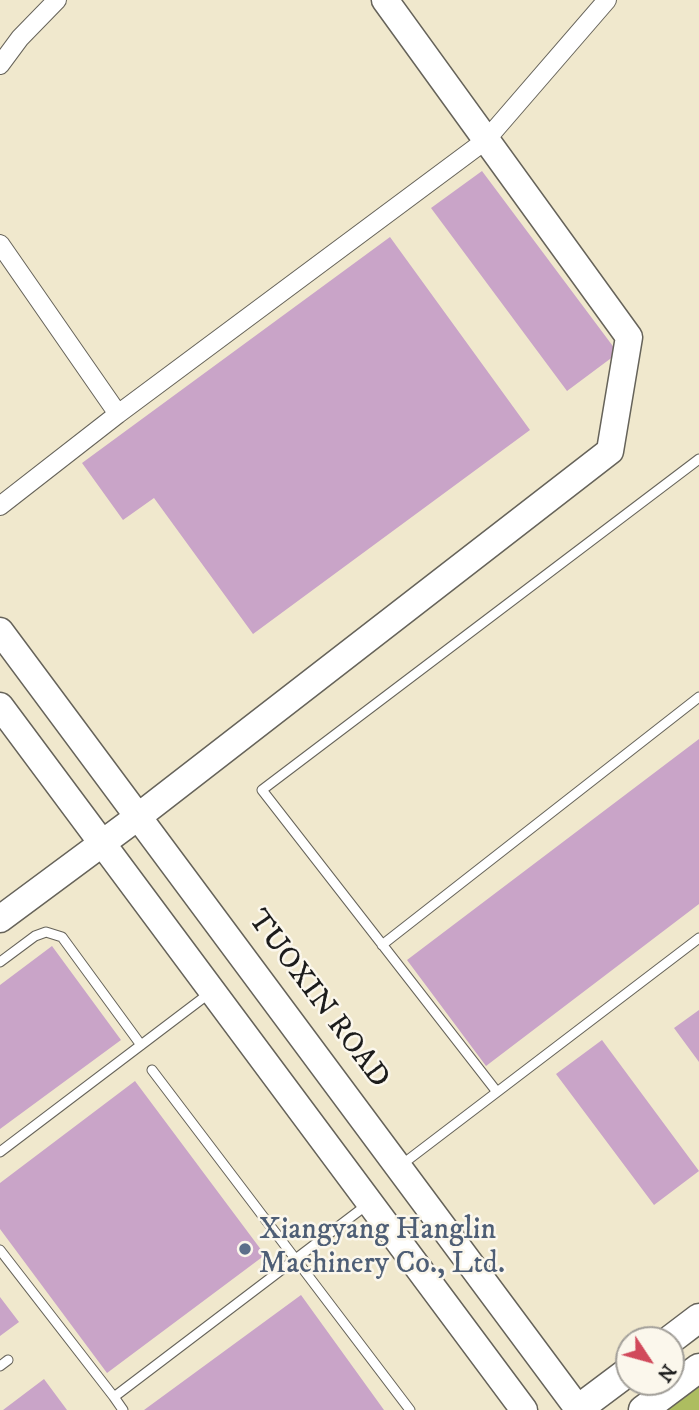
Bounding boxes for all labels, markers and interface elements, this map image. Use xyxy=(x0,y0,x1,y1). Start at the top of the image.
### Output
street label: TUOXIN ROAD xyxy=(238,904,396,1096)
place label: Xiangyang Hanglin Machinery Co., Ltd. xyxy=(259,1214,505,1284)
marker: Xiangyang Hanglin Machinery Co., Ltd. xyxy=(237,1241,253,1257)
north arrow xyxy=(615,1326,685,1396)
text: N xyxy=(652,1359,680,1386)

